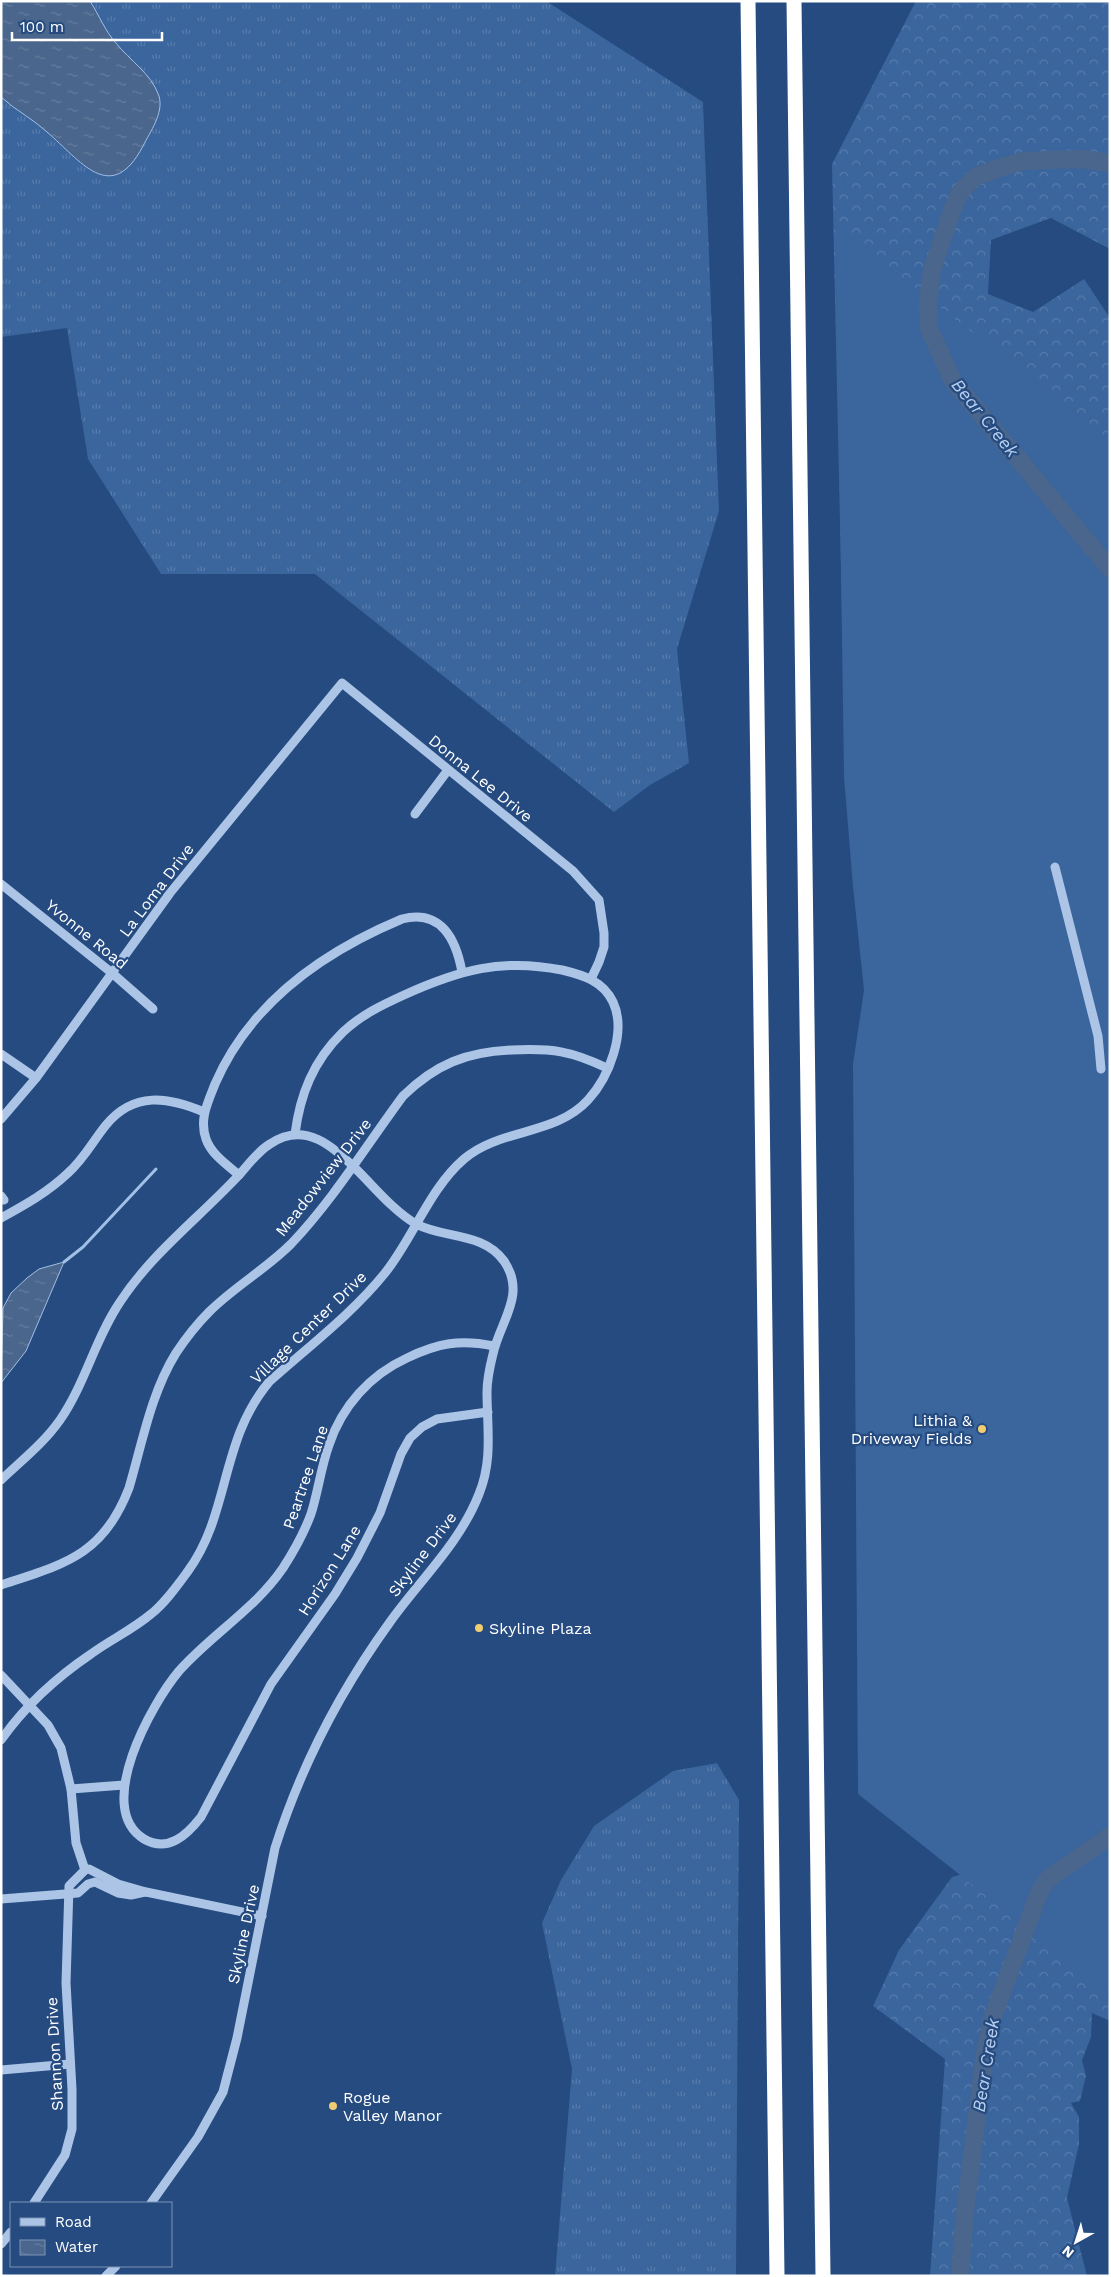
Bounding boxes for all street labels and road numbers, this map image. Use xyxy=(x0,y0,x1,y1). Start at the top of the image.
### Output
street label: Donna Lee Drive xyxy=(425,731,536,826)
street label: La Loma Drive xyxy=(115,840,198,941)
street label: Yvonne Road xyxy=(42,896,132,973)
street label: Meadowview Drive xyxy=(271,1115,375,1240)
street label: Village Center Drive xyxy=(246,1267,370,1388)
street label: Peartree Lane xyxy=(279,1423,332,1532)
street label: Skyline Drive xyxy=(384,1508,460,1600)
street label: Horizon Lane xyxy=(294,1521,365,1619)
street label: Skyline Drive xyxy=(224,1883,263,1986)
street label: Shannon Drive xyxy=(42,1997,67,2111)

